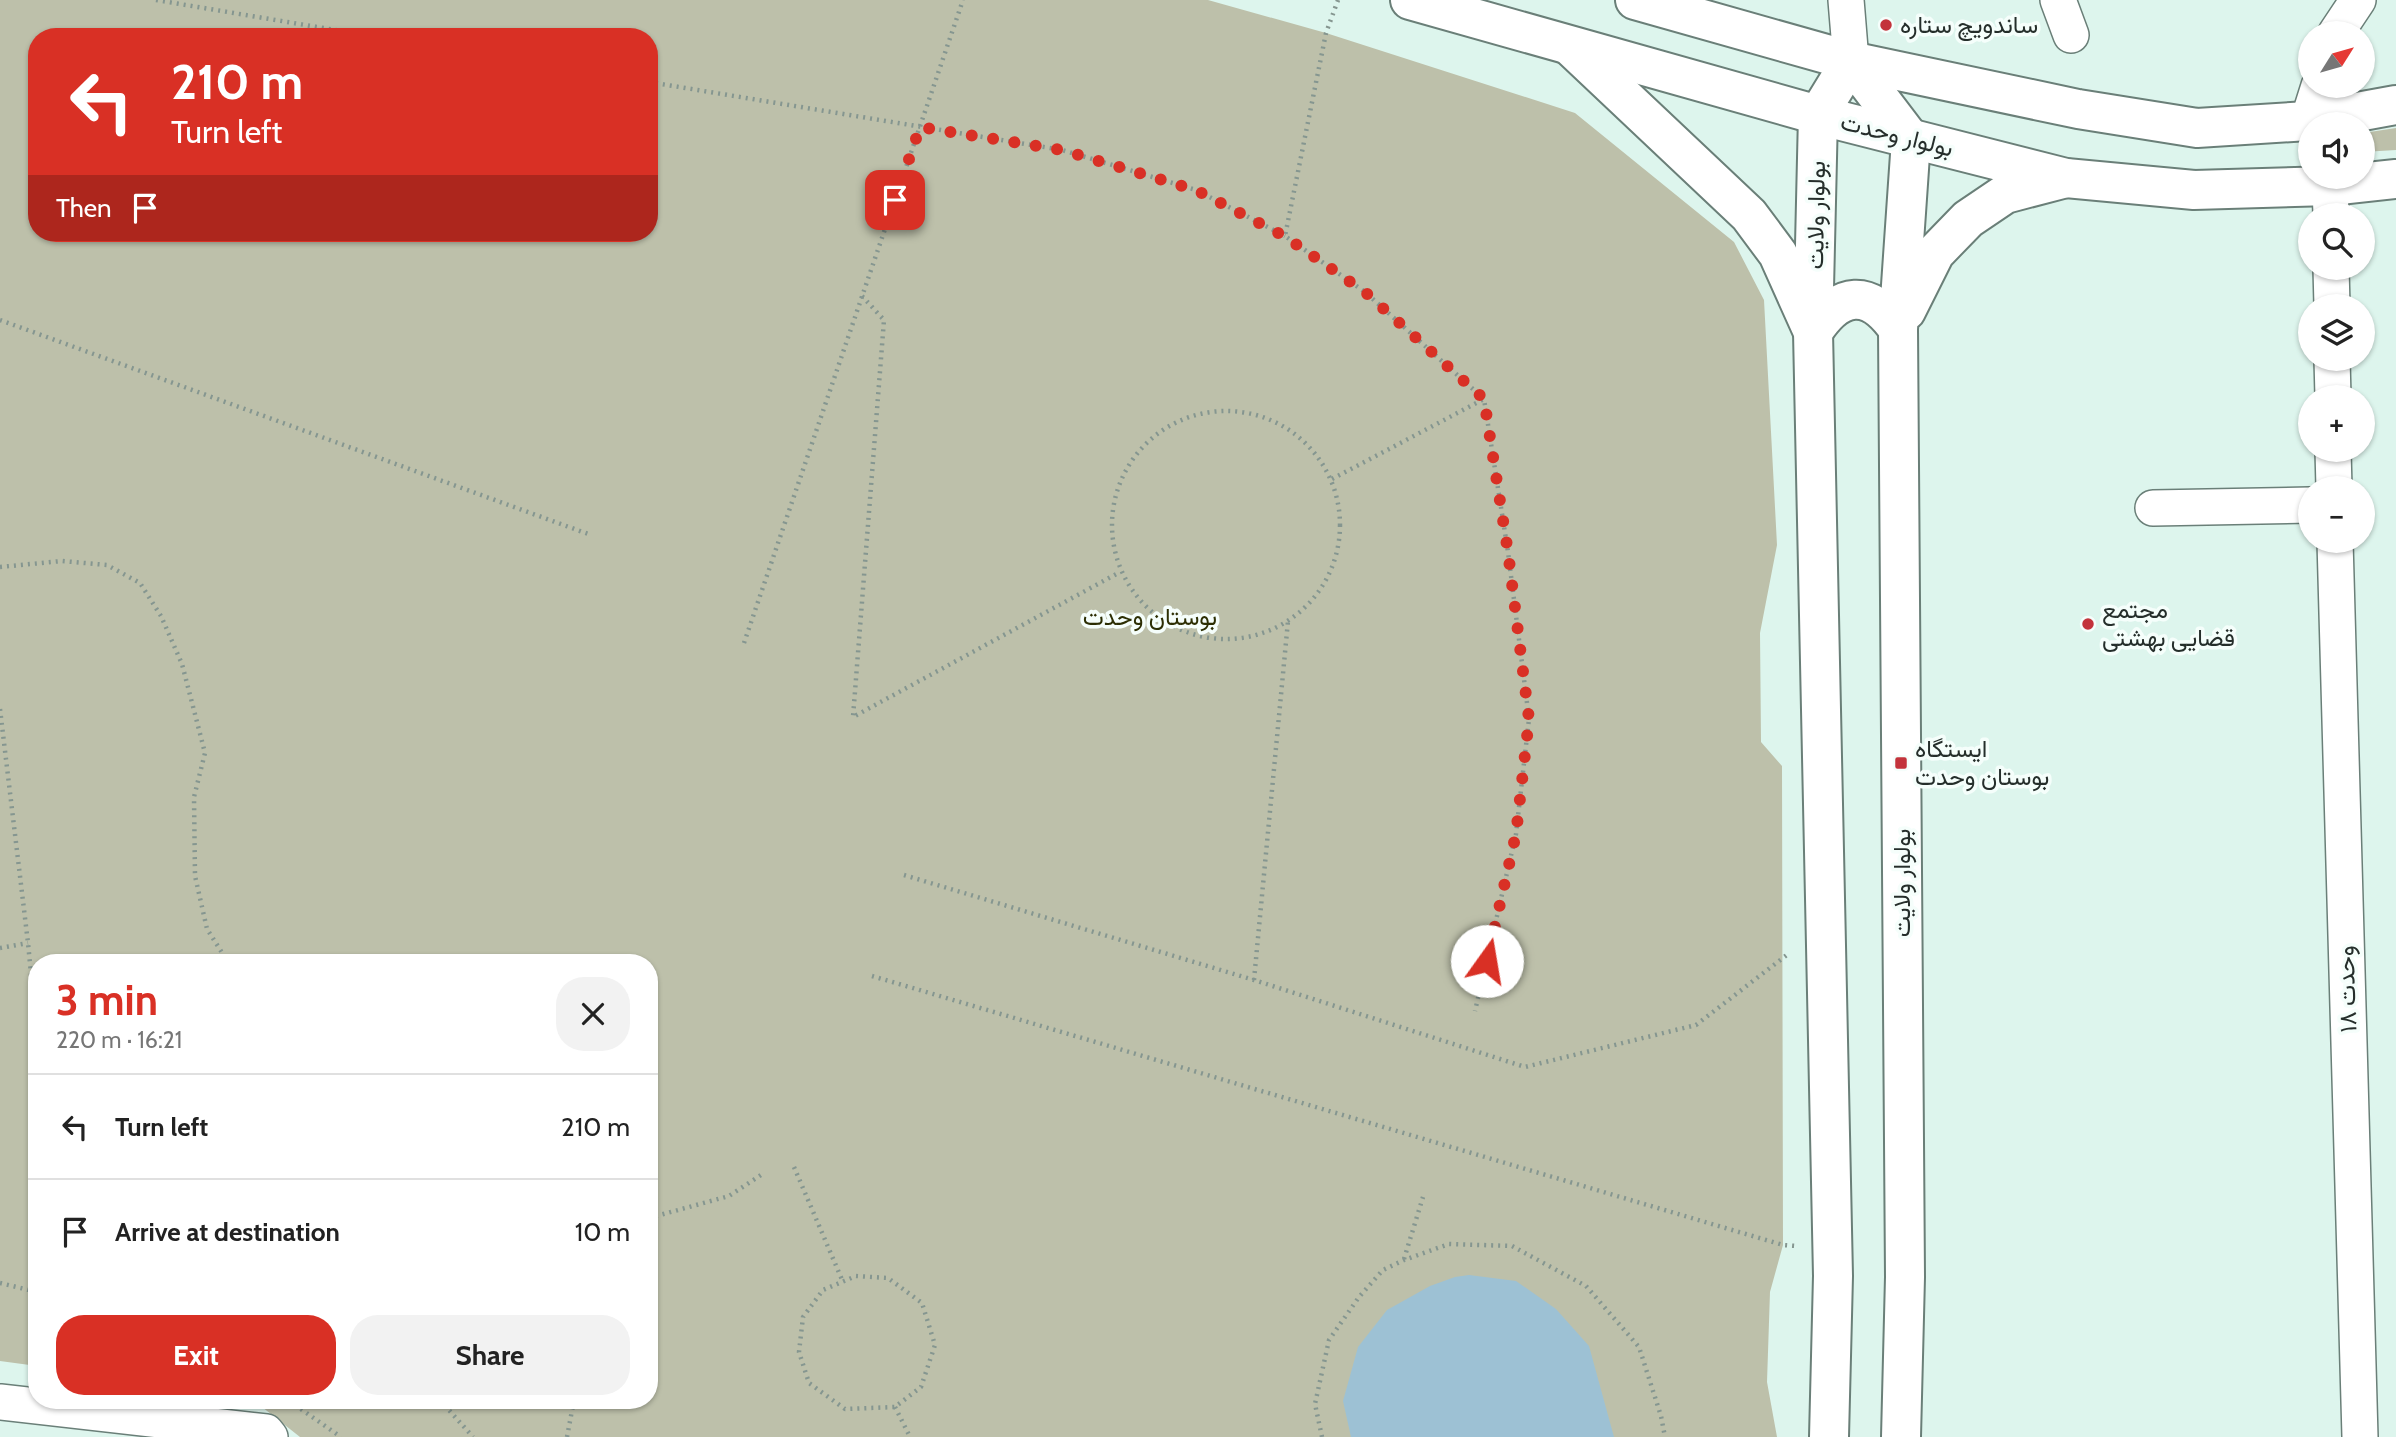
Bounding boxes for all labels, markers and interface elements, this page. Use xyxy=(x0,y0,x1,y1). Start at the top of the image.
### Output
place label: ساندویچ ستاره xyxy=(1900,10,2038,42)
marker: ساندویچ ستاره xyxy=(1878,17,1894,33)
north arrow xyxy=(2298,21,2375,98)
map controls xyxy=(2298,21,2375,553)
text: 210 m xyxy=(171,52,303,111)
icon: left xyxy=(56,56,147,147)
street label: بولوار وحدت xyxy=(1838,107,1956,163)
text: Turn left xyxy=(171,112,282,151)
button: sound xyxy=(2298,112,2375,189)
street label: بولوار ولایت xyxy=(1800,160,1832,270)
pin xyxy=(865,170,925,230)
icon: arrive xyxy=(876,181,914,219)
icon: arrive xyxy=(126,189,164,227)
text: Then xyxy=(56,192,112,224)
button: search xyxy=(2298,203,2375,280)
button: layers xyxy=(2298,294,2375,371)
button: + xyxy=(2298,385,2375,462)
button: − xyxy=(2298,476,2375,553)
place label: مجتمع قضایی بهشتی xyxy=(2102,595,2235,653)
park label: بوستان وحدت xyxy=(1083,602,1217,632)
marker: مجتمع قضایی بهشتی xyxy=(2080,616,2096,632)
place label: ایستگاه بوستان وحدت xyxy=(1915,734,2049,792)
marker: ایستگاه بوستان وحدت xyxy=(1893,755,1909,771)
street label: بولوار ولایت xyxy=(1887,829,1917,937)
position arrow xyxy=(1450,924,1524,998)
street label: وحدت ۱۸ xyxy=(2330,945,2364,1033)
text: 3 min xyxy=(56,974,158,1026)
button: close xyxy=(556,977,630,1051)
text: 220 m · 16:21 xyxy=(56,1026,182,1054)
icon: left xyxy=(56,1108,94,1146)
text: Turn left xyxy=(115,1111,208,1143)
text: 210 m xyxy=(561,1111,630,1143)
icon: arrive xyxy=(56,1213,94,1251)
text: Arrive at destination xyxy=(115,1216,340,1248)
text: 10 m xyxy=(575,1216,630,1248)
button: Exit xyxy=(56,1315,336,1395)
button: Share xyxy=(350,1315,630,1395)

